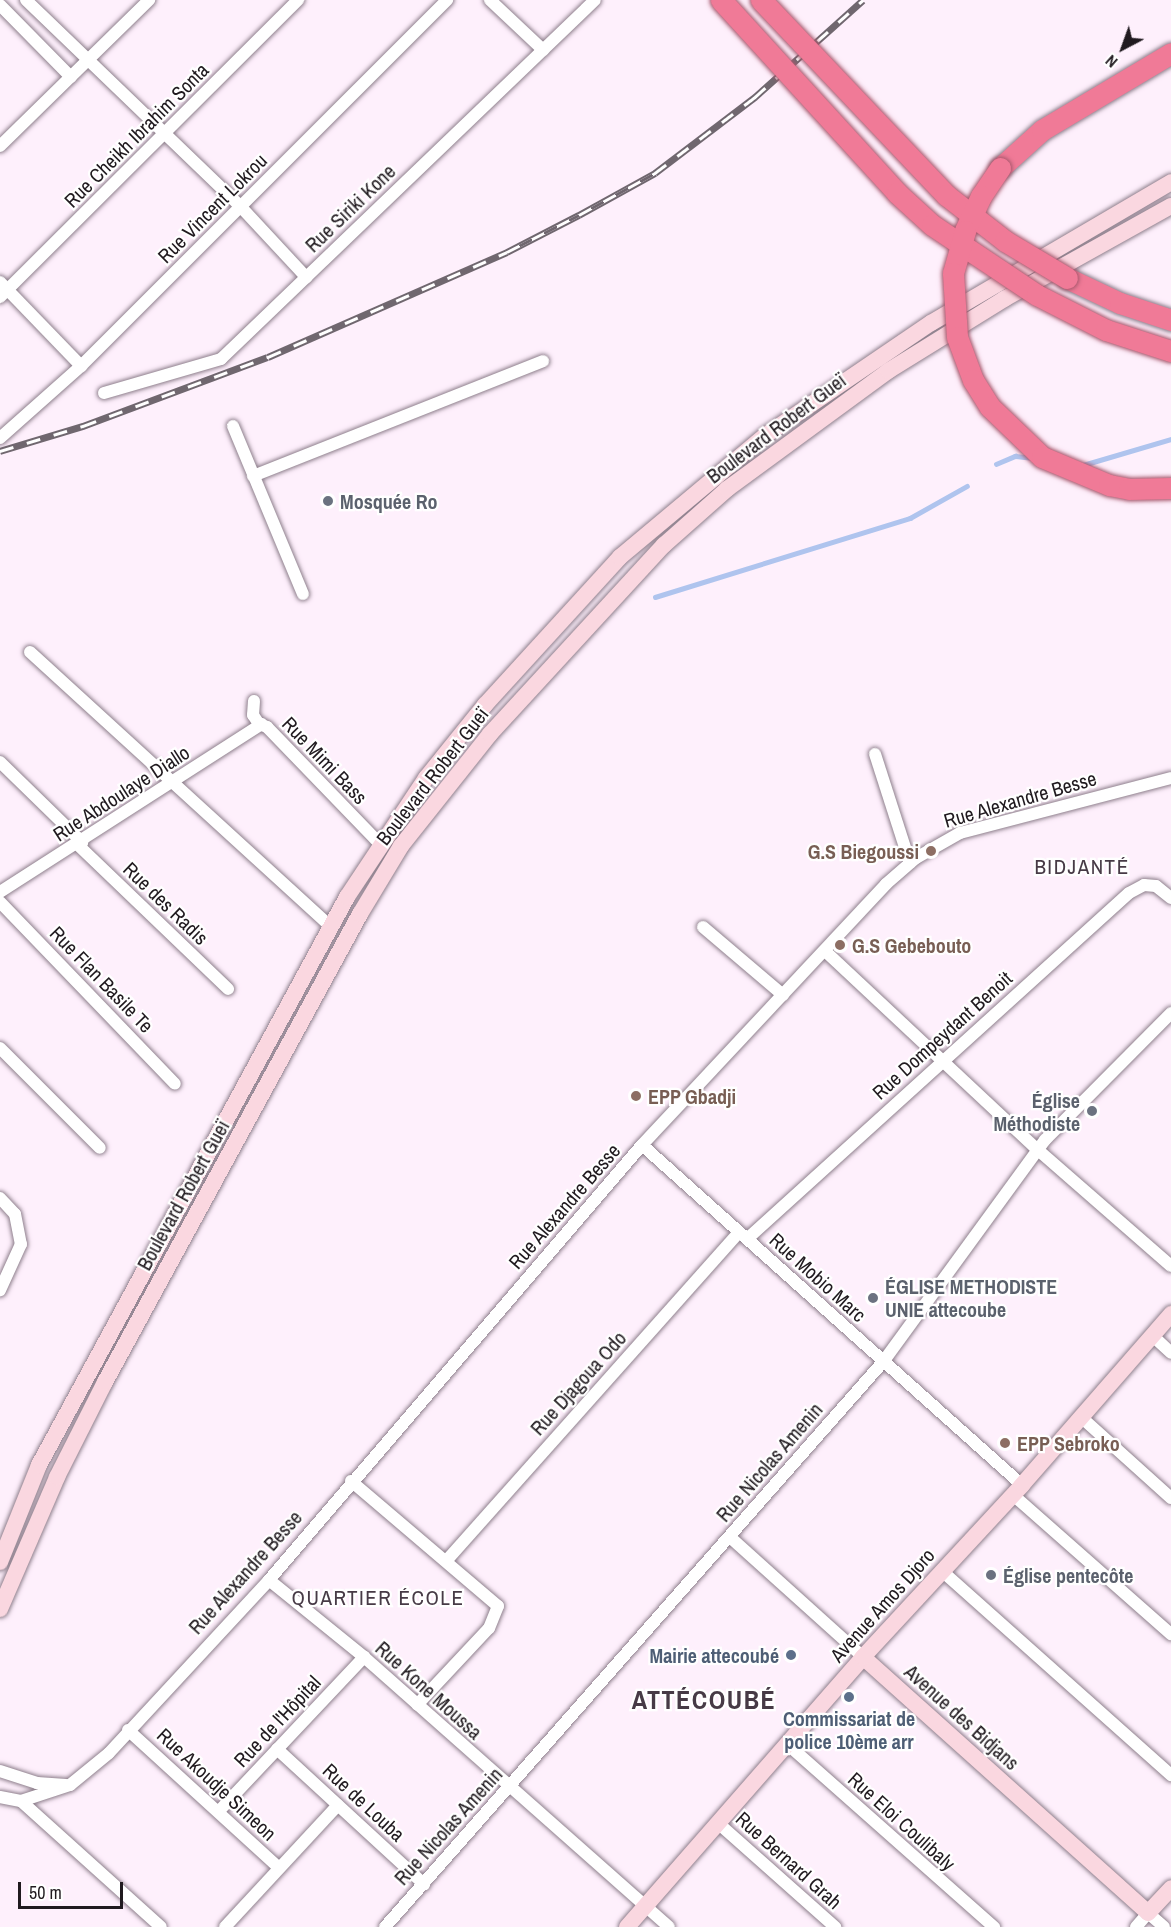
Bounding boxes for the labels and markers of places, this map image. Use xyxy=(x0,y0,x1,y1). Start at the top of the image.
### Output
place label: Mosquée Ro xyxy=(340,489,437,513)
marker: Mosquée Ro xyxy=(321,494,335,508)
place label: G.S Biegoussi xyxy=(808,839,919,863)
marker: G.S Biegoussi xyxy=(924,844,938,858)
place label: G.S Gebebouto xyxy=(852,933,971,957)
marker: G.S Gebebouto xyxy=(833,938,847,952)
place label: EPP Gbadji xyxy=(648,1084,736,1108)
place label: Église Méthodiste xyxy=(993,1088,1080,1135)
marker: EPP Gbadji xyxy=(629,1089,643,1103)
marker: Église Méthodiste xyxy=(1085,1104,1099,1118)
place label: ÉGLISE METHODISTE UNIE attecoube xyxy=(885,1274,1057,1321)
marker: ÉGLISE METHODISTE UNIE attecoube xyxy=(866,1291,880,1305)
place label: EPP Sebroko xyxy=(1017,1431,1120,1455)
marker: EPP Sebroko xyxy=(998,1436,1012,1450)
place label: Église pentecôte xyxy=(1003,1563,1133,1587)
marker: Église pentecôte xyxy=(984,1568,998,1582)
place label: Mairie attecoubé xyxy=(650,1643,779,1667)
marker: Mairie attecoubé xyxy=(784,1648,798,1662)
marker: Commissariat de police 10ème arr xyxy=(842,1690,856,1704)
place label: Commissariat de police 10ème arr xyxy=(783,1706,915,1753)

